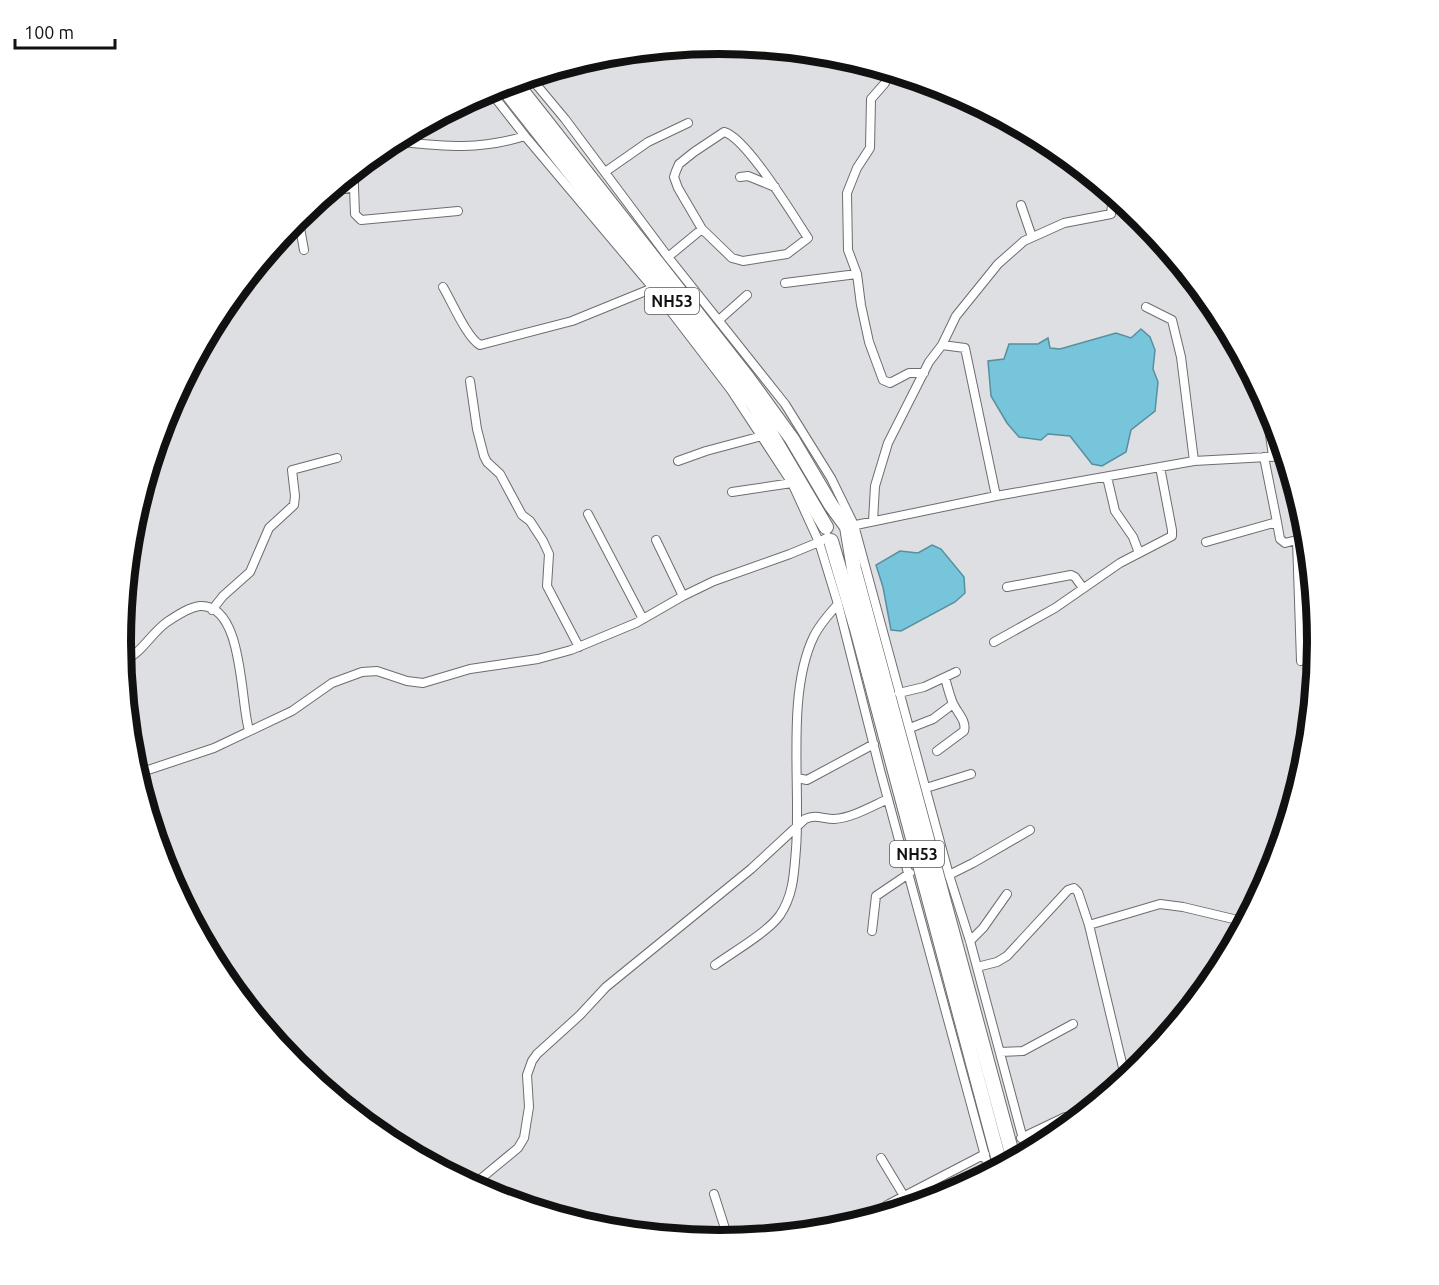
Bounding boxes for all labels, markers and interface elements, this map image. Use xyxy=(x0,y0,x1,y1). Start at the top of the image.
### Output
scale bar xyxy=(15,12,116,50)
text: 100 m xyxy=(24,22,74,42)
road number: NH53 xyxy=(645,288,699,314)
road number: NH53 xyxy=(890,841,944,867)

